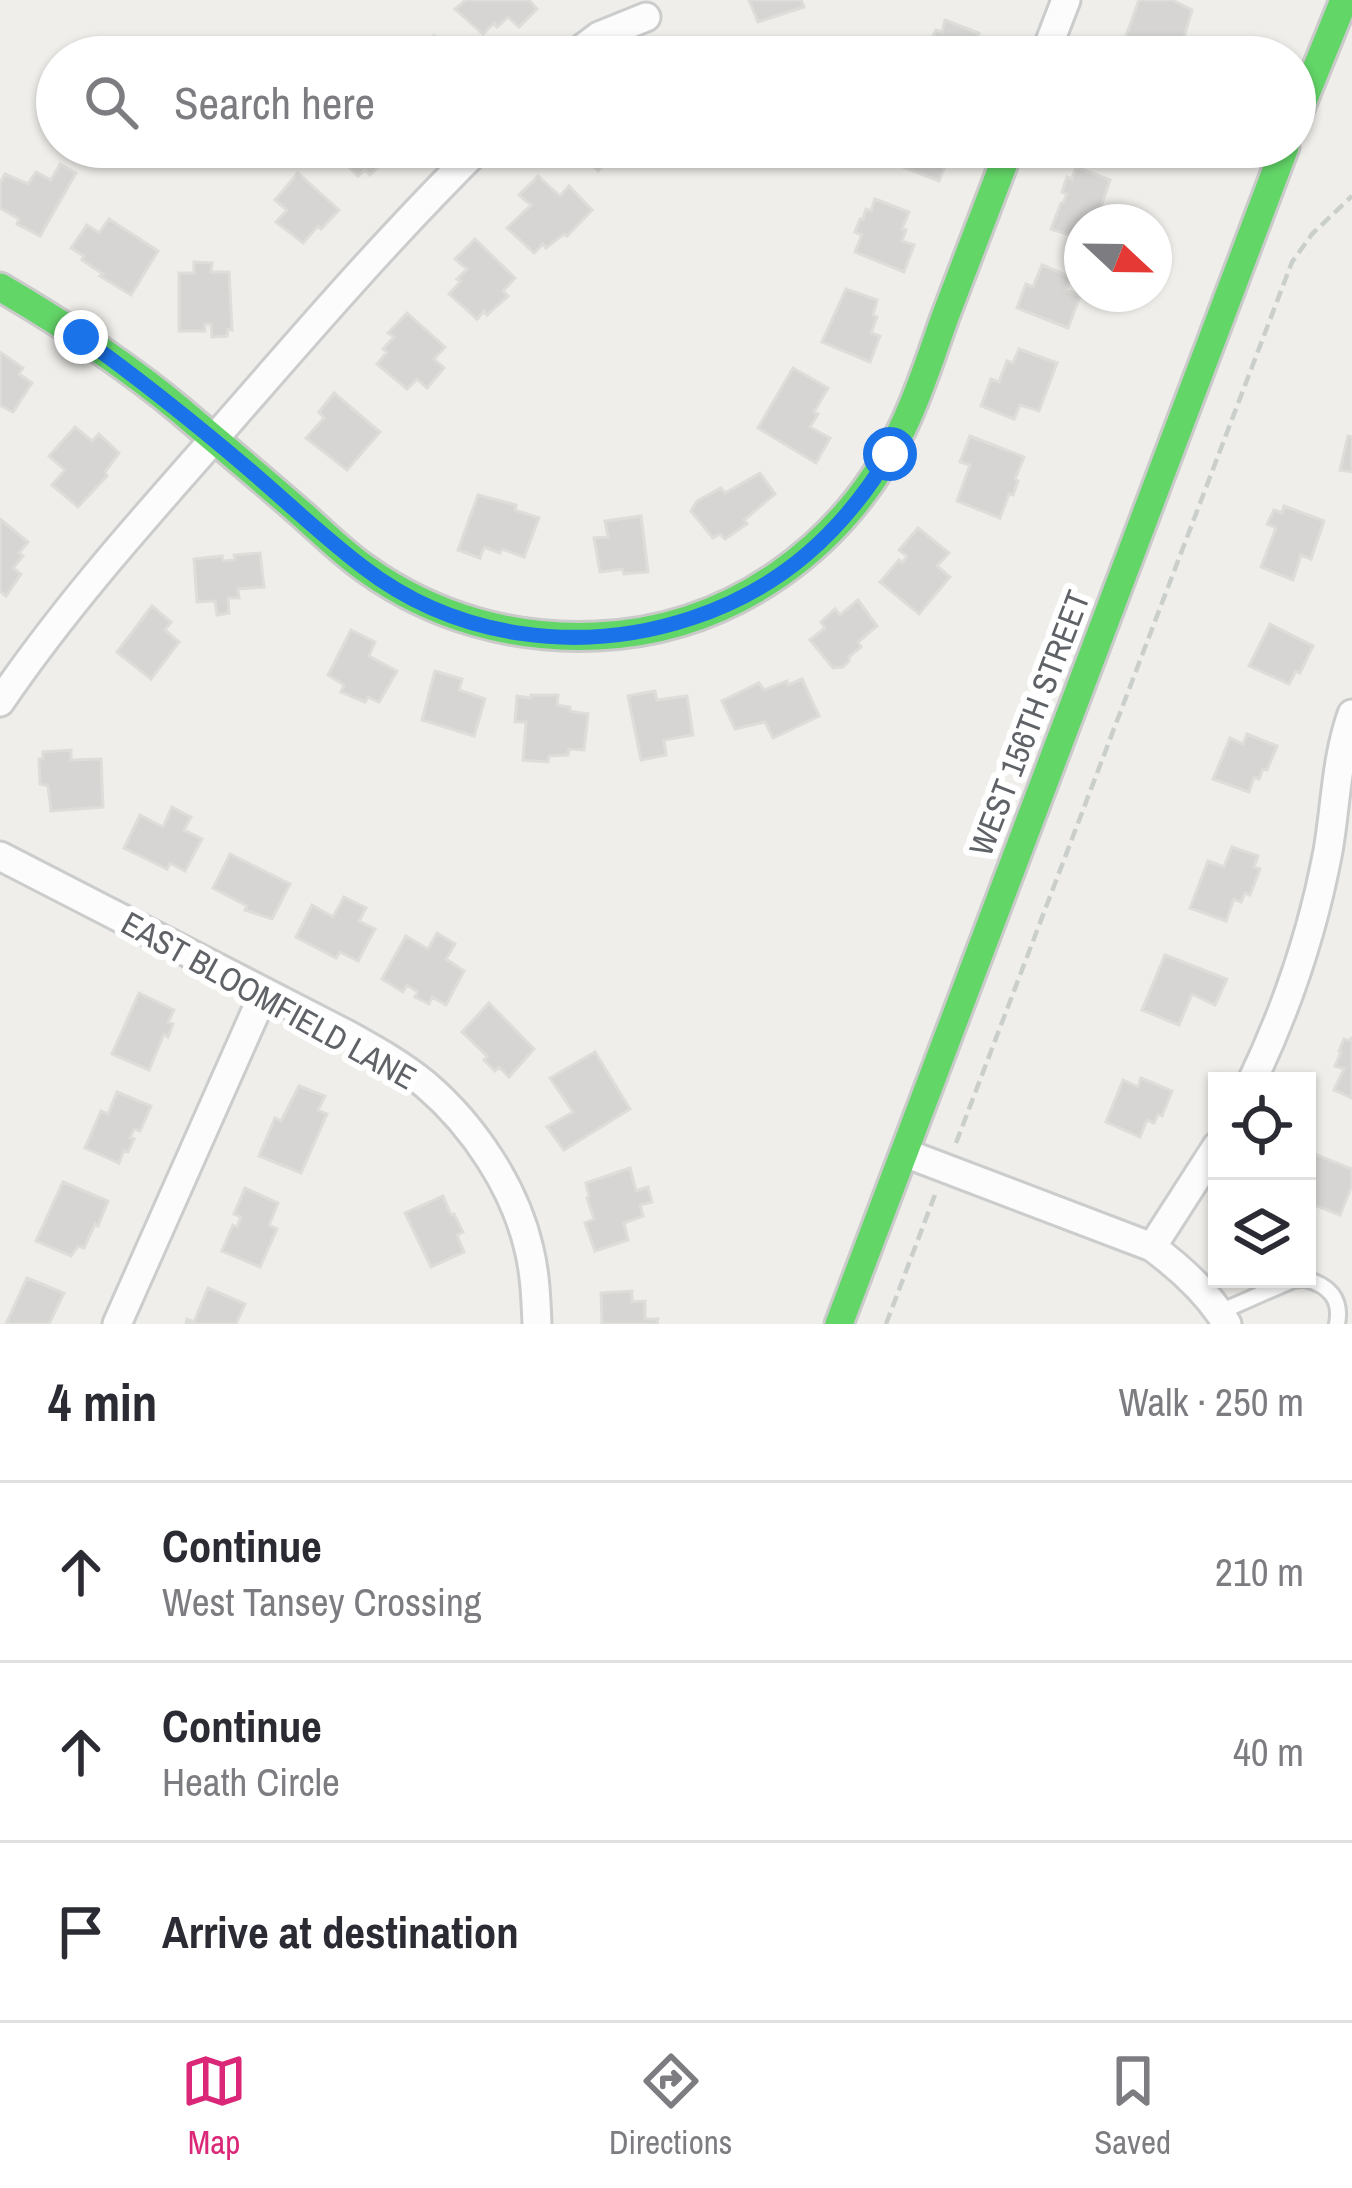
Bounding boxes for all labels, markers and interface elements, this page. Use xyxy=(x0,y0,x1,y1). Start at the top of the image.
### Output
search box xyxy=(36,36,1316,168)
icon: search xyxy=(78,69,144,135)
text: Search here xyxy=(174,72,375,133)
north arrow xyxy=(1064,204,1172,312)
route end xyxy=(54,310,108,364)
route start xyxy=(863,427,917,481)
street label: WEST 156TH STREET xyxy=(958,584,1100,862)
street label: EAST BLOOMFIELD LANE xyxy=(114,901,424,1099)
map controls xyxy=(1208,1072,1316,1288)
button: locate xyxy=(1208,1072,1316,1180)
button: layers xyxy=(1208,1180,1316,1288)
text: 4 min xyxy=(48,1368,157,1437)
text: Walk · 250 m xyxy=(1119,1376,1304,1428)
text: Continue xyxy=(162,1515,322,1576)
icon: ahead xyxy=(48,1539,114,1605)
text: 210 m xyxy=(1215,1546,1304,1598)
text: West Tansey Crossing xyxy=(162,1576,481,1628)
text: Continue xyxy=(162,1695,322,1756)
icon: ahead xyxy=(48,1719,114,1785)
text: 40 m xyxy=(1233,1726,1304,1778)
text: Heath Circle xyxy=(162,1756,340,1808)
icon: arrive xyxy=(48,1899,114,1965)
text: Arrive at destination xyxy=(162,1901,519,1962)
tab: Map xyxy=(181,2048,247,2164)
tab: Directions xyxy=(609,2048,732,2164)
tab: Saved xyxy=(1094,2048,1171,2164)

